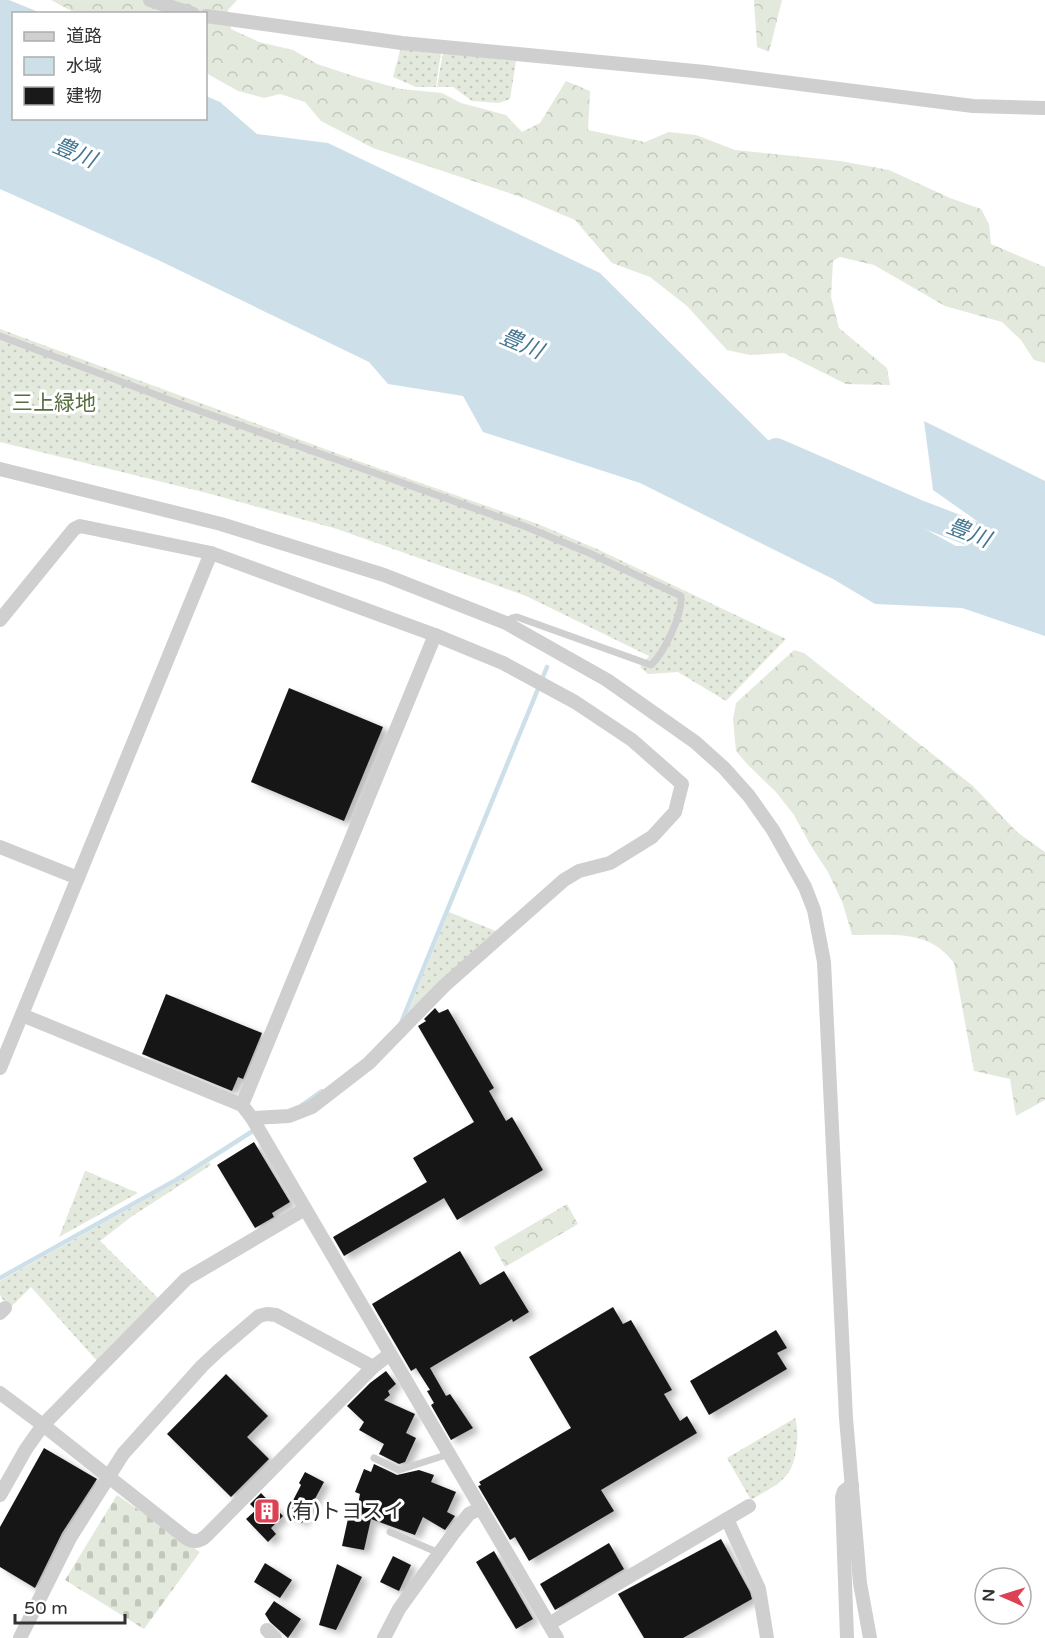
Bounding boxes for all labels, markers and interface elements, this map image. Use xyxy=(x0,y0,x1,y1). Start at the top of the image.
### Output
legend xyxy=(12,12,207,120)
text: 道路 xyxy=(66,25,102,47)
text: 水域 xyxy=(66,55,102,77)
text: 建物 xyxy=(66,85,102,107)
water label: 豊川 xyxy=(49,132,102,174)
water label: 豊川 xyxy=(496,323,549,365)
park label: 三上緑地 xyxy=(12,391,96,416)
water label: 豊川 xyxy=(943,513,996,554)
building icon: (有)トヨスイ xyxy=(252,1496,282,1526)
place label: (有)トヨスイ xyxy=(286,1499,404,1524)
north arrow xyxy=(973,1566,1033,1626)
scale bar xyxy=(15,1587,124,1625)
text: N xyxy=(979,1588,999,1602)
text: 50 m xyxy=(24,1597,68,1619)

